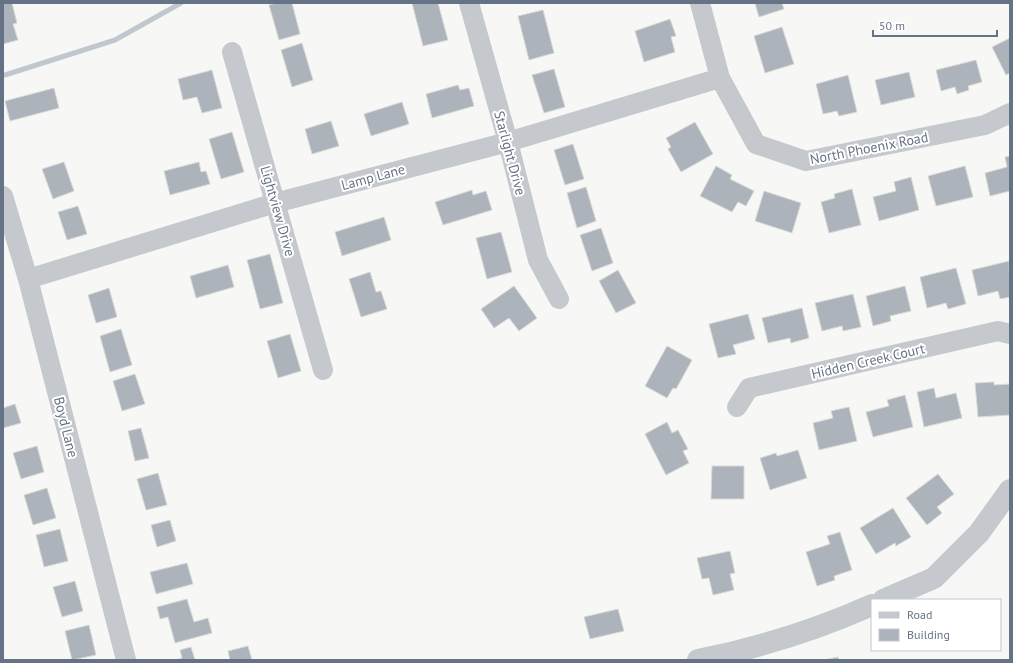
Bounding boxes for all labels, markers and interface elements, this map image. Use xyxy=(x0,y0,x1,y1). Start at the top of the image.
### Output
scale bar xyxy=(873,12,997,38)
text: 50 m xyxy=(879,18,905,33)
street label: Starlight Drive xyxy=(490,109,530,197)
street label: North Phoenix Road xyxy=(808,128,930,168)
street label: Lamp Lane xyxy=(339,160,407,194)
street label: Lightview Drive xyxy=(256,164,300,258)
street label: Hidden Creek Court xyxy=(810,339,927,383)
street label: Boyd Lane xyxy=(50,395,82,459)
legend xyxy=(871,599,1001,651)
text: Road xyxy=(907,607,932,622)
text: Building xyxy=(907,627,950,642)

